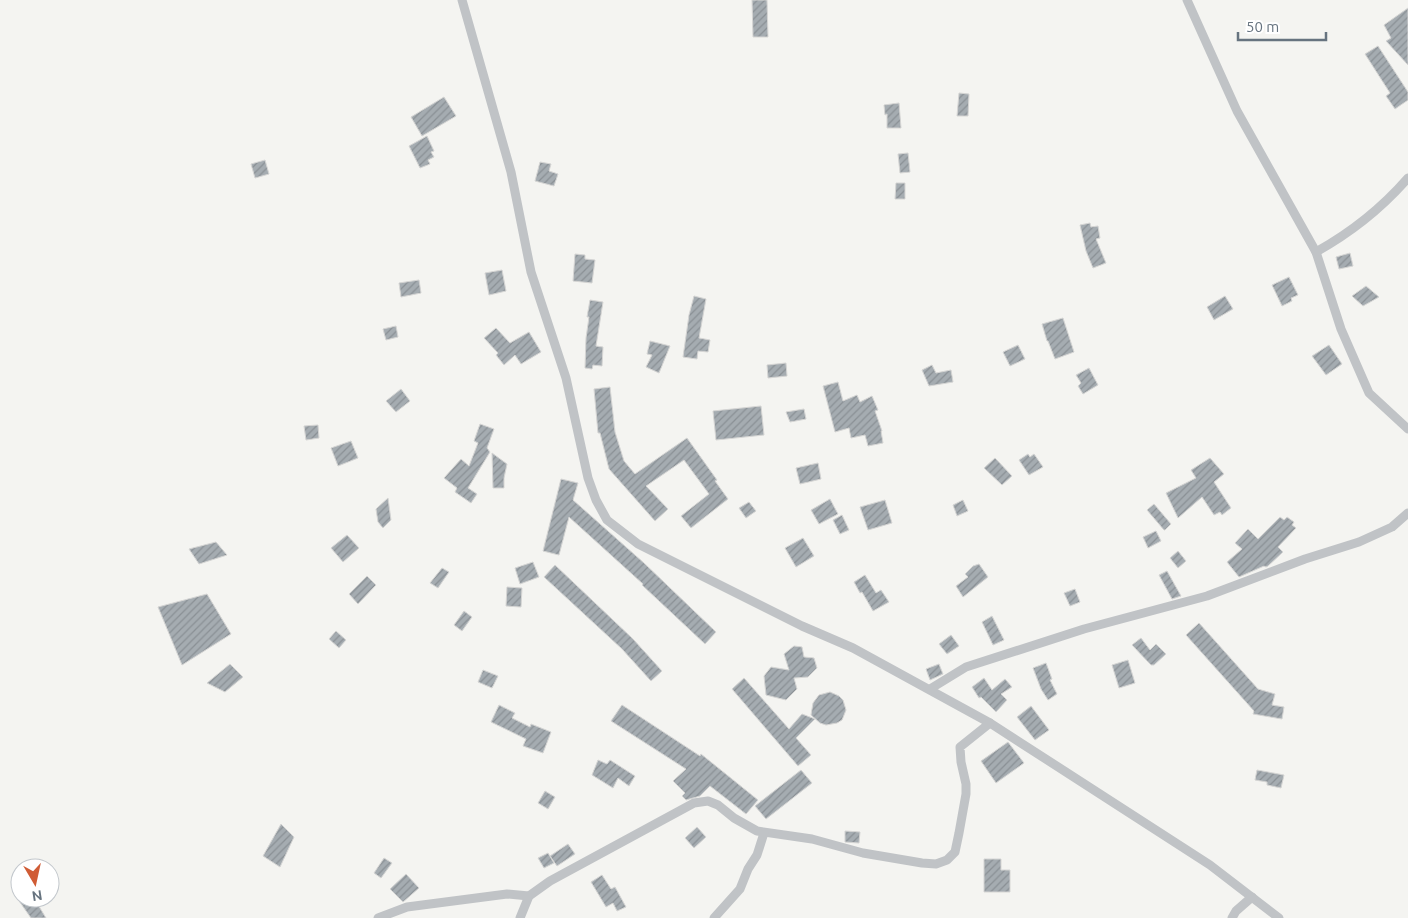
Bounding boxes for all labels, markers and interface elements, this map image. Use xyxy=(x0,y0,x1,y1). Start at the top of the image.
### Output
scale bar xyxy=(1238,10,1326,42)
text: 50 m xyxy=(1246,18,1279,35)
north arrow xyxy=(10,858,60,908)
text: N xyxy=(31,887,43,905)

